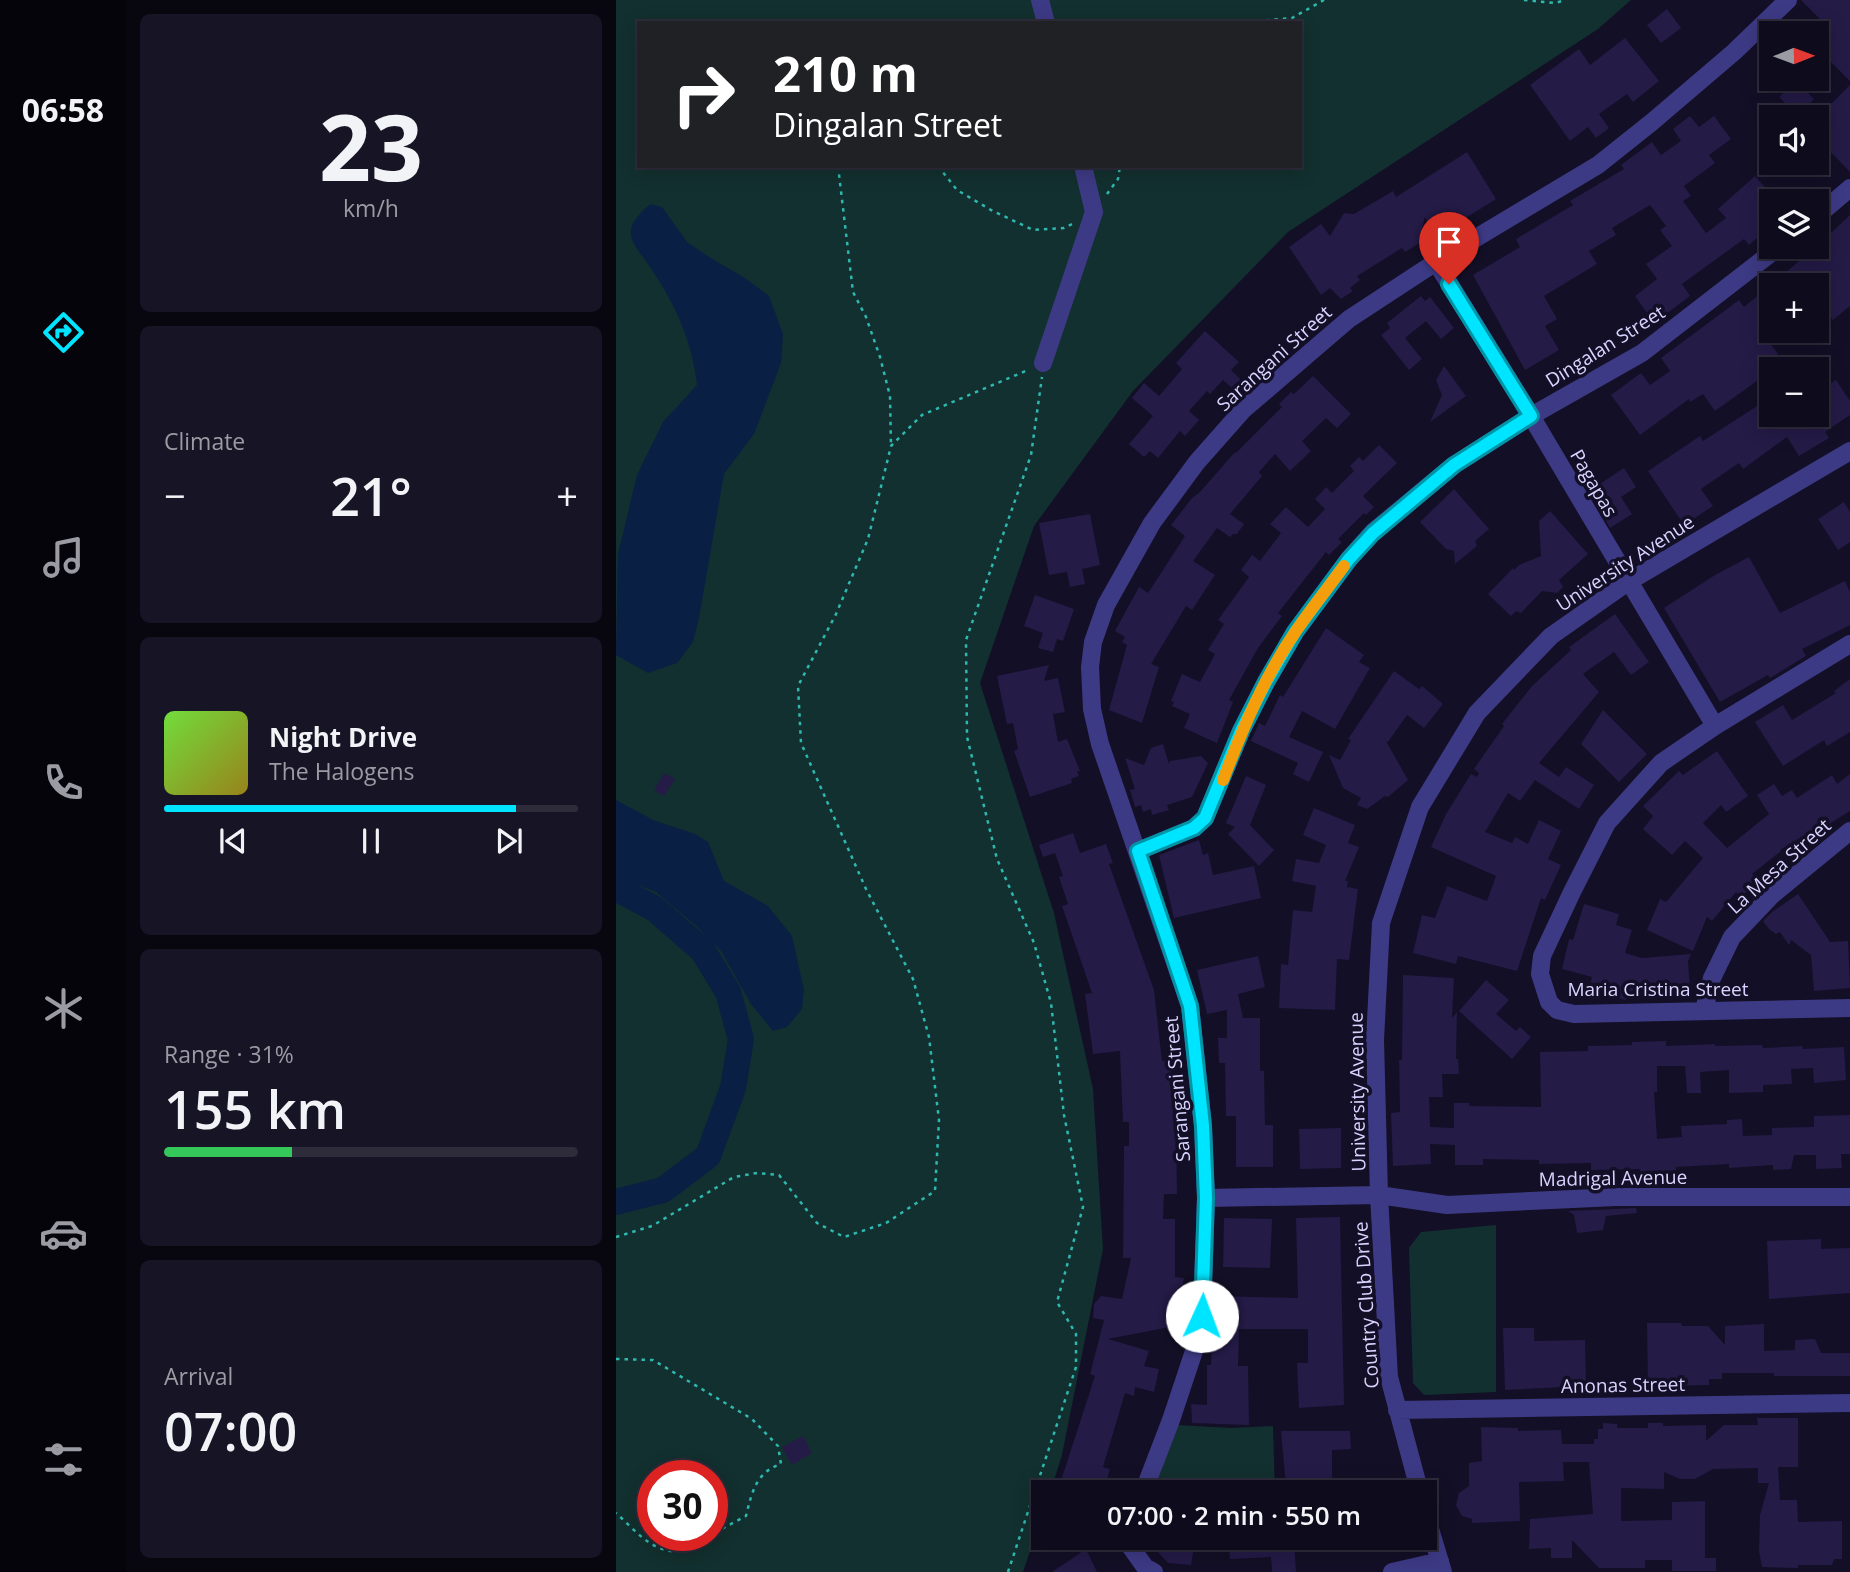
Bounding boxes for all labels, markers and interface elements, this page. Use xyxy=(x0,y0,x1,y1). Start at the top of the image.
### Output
north arrow xyxy=(1759,21,1829,91)
map controls xyxy=(1759,21,1829,427)
text: 210 m xyxy=(773,40,918,106)
icon: right xyxy=(658,49,749,140)
text: 23 xyxy=(319,84,423,208)
text: 06:58 xyxy=(22,88,104,131)
text: Dingalan Street xyxy=(773,103,1002,146)
button: sound xyxy=(1759,105,1829,175)
button: layers xyxy=(1759,189,1829,259)
text: km/h xyxy=(343,192,399,224)
pin xyxy=(1419,212,1479,284)
icon: arrive xyxy=(1430,223,1468,261)
button: + xyxy=(1759,273,1829,343)
street label: Sarangani Street xyxy=(1211,299,1337,417)
street label: Dingalan Street xyxy=(1540,299,1670,393)
icon: directions xyxy=(39,308,88,357)
button: − xyxy=(1759,357,1829,427)
text: Climate xyxy=(164,425,245,457)
street label: Pagapas xyxy=(1564,444,1624,522)
text: 21° xyxy=(330,460,412,531)
text: − xyxy=(164,469,186,521)
text: + xyxy=(556,469,578,521)
street label: University Avenue xyxy=(1551,509,1699,617)
icon: music xyxy=(39,533,88,582)
text: Night Drive xyxy=(269,719,417,755)
text: The Halogens xyxy=(269,755,415,787)
icon: phone xyxy=(39,758,88,807)
street label: La Mesa Street xyxy=(1722,812,1836,919)
icon: previous xyxy=(214,822,252,860)
icon: pause xyxy=(352,822,390,860)
icon: next xyxy=(490,822,528,860)
street label: Maria Cristina Street xyxy=(1567,976,1749,1002)
icon: climate xyxy=(39,984,88,1033)
street label: University Avenue xyxy=(1343,1012,1371,1172)
street label: Sarangani Street xyxy=(1158,1015,1196,1163)
text: Range · 31% xyxy=(164,1038,294,1070)
text: 155 km xyxy=(164,1073,346,1144)
street label: Madrigal Avenue xyxy=(1538,1164,1688,1192)
icon: car xyxy=(39,1209,88,1258)
street label: Country Club Drive xyxy=(1347,1221,1385,1389)
position arrow xyxy=(1165,1279,1239,1353)
text: Arrival xyxy=(164,1360,233,1392)
street label: Anonas Street xyxy=(1561,1371,1686,1399)
text: 07:00 xyxy=(164,1395,297,1466)
icon: filters xyxy=(39,1435,88,1484)
speed limit sign: 30 xyxy=(637,1460,728,1551)
text: 07:00 · 2 min · 550 m xyxy=(1107,1497,1361,1533)

